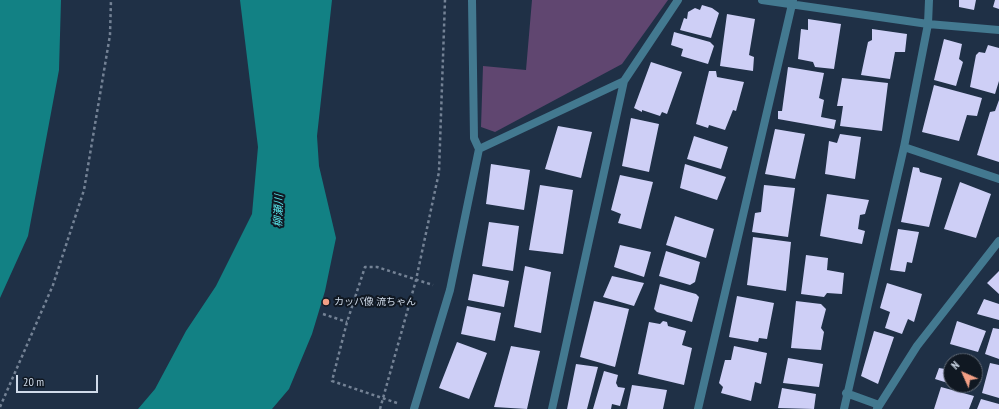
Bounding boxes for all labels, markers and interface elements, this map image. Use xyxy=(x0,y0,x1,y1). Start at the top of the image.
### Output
water label: 柳瀬川 xyxy=(272,194,286,228)
place label: カッパ像 流ちゃん xyxy=(334,296,416,308)
marker: カッパ像 流ちゃん xyxy=(321,297,331,307)
north arrow xyxy=(943,353,983,393)
text: N xyxy=(948,358,962,372)
scale bar xyxy=(18,367,100,393)
text: 20 m xyxy=(23,374,44,389)

